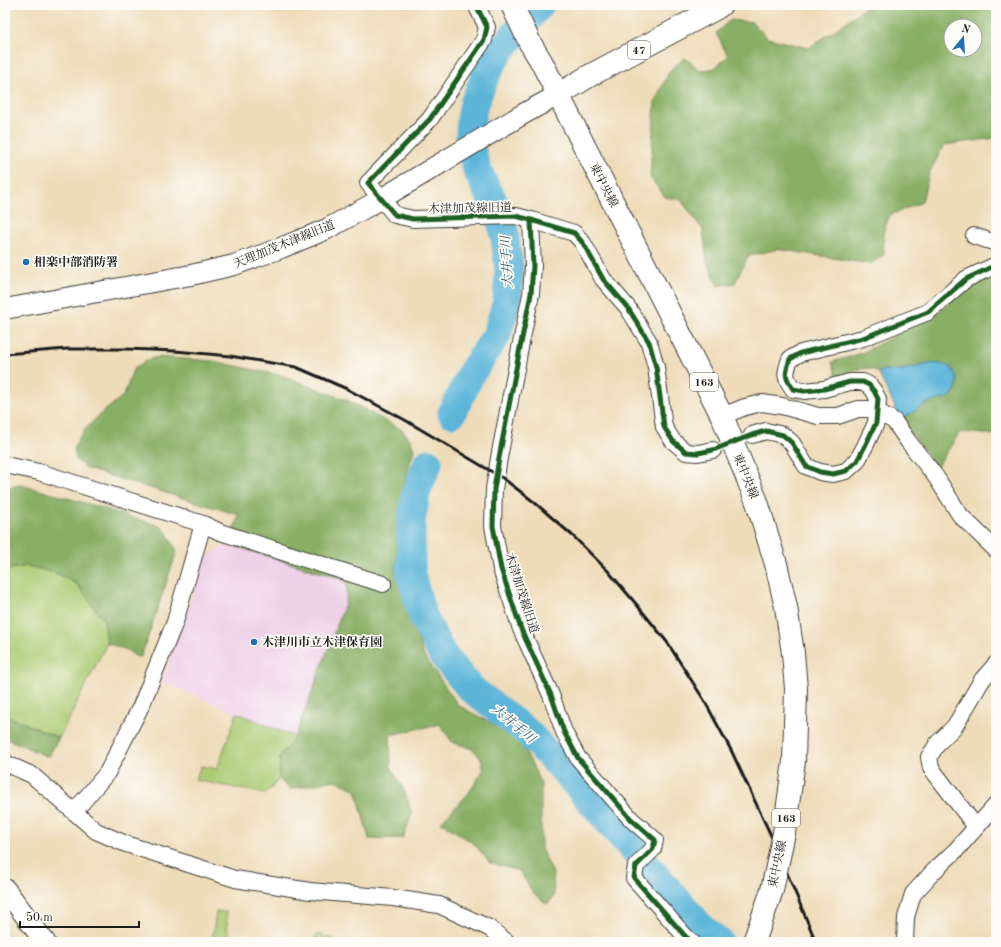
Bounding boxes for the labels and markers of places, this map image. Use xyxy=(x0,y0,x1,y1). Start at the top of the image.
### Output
place label: 相楽中部消防署 xyxy=(34,255,118,269)
marker: 相楽中部消防署 xyxy=(21,257,31,267)
place label: 木津川市立木津保育園 xyxy=(262,635,382,649)
marker: 木津川市立木津保育園 xyxy=(249,637,259,647)

